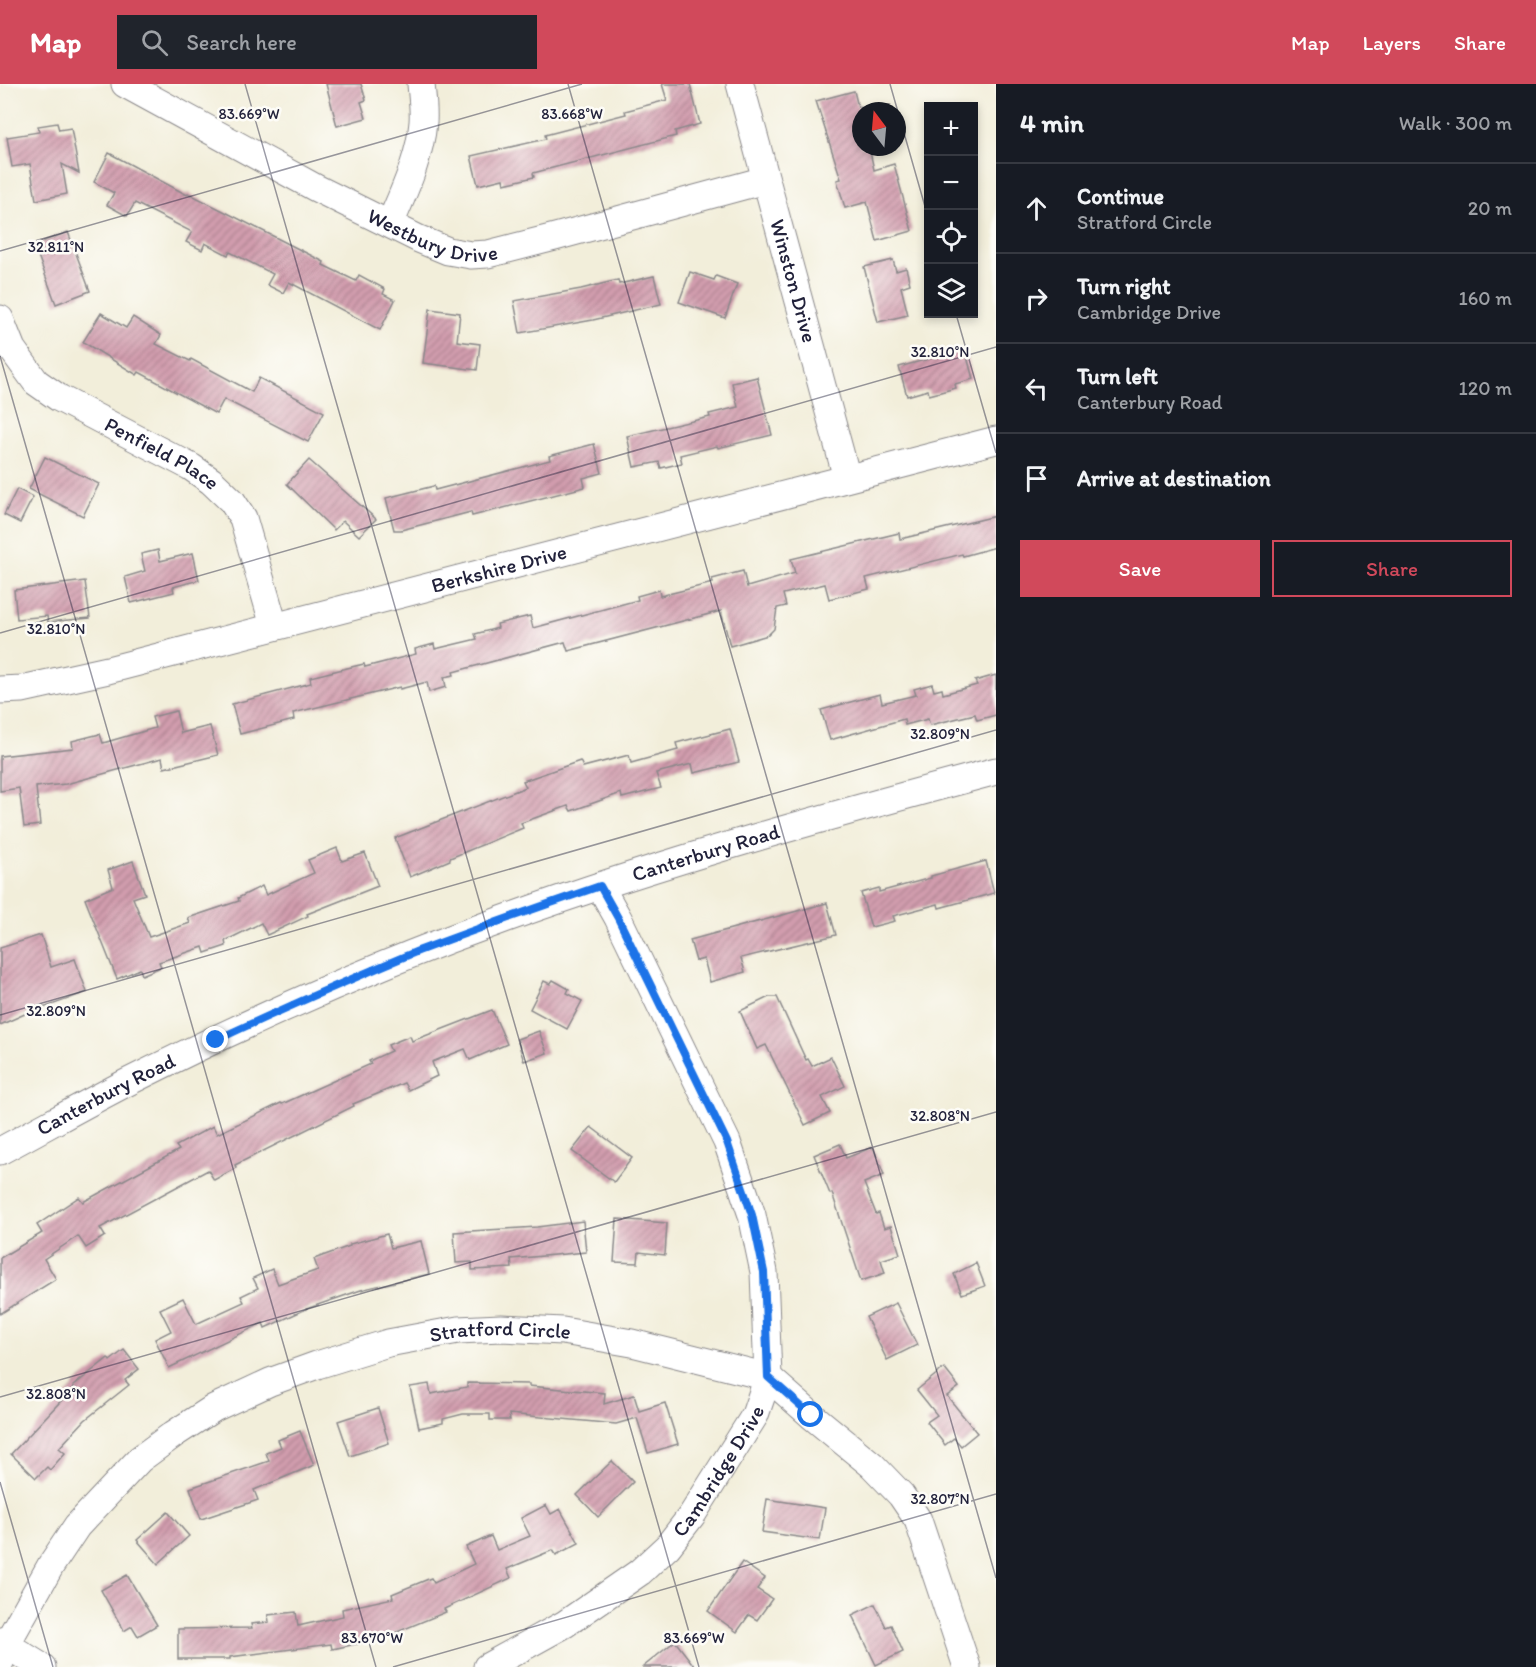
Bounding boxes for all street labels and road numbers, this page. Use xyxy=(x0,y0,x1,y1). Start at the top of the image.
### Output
street label: Westbury Drive xyxy=(363,202,500,267)
street label: Winston Drive xyxy=(765,216,823,345)
street label: Penfield Place xyxy=(101,411,225,495)
street label: Berkshire Drive xyxy=(428,539,569,598)
street label: Canterbury Road xyxy=(629,818,783,887)
street label: Canterbury Road xyxy=(32,1047,179,1141)
street label: Stratford Circle xyxy=(427,1315,573,1347)
street label: Cambridge Drive xyxy=(667,1403,769,1542)

